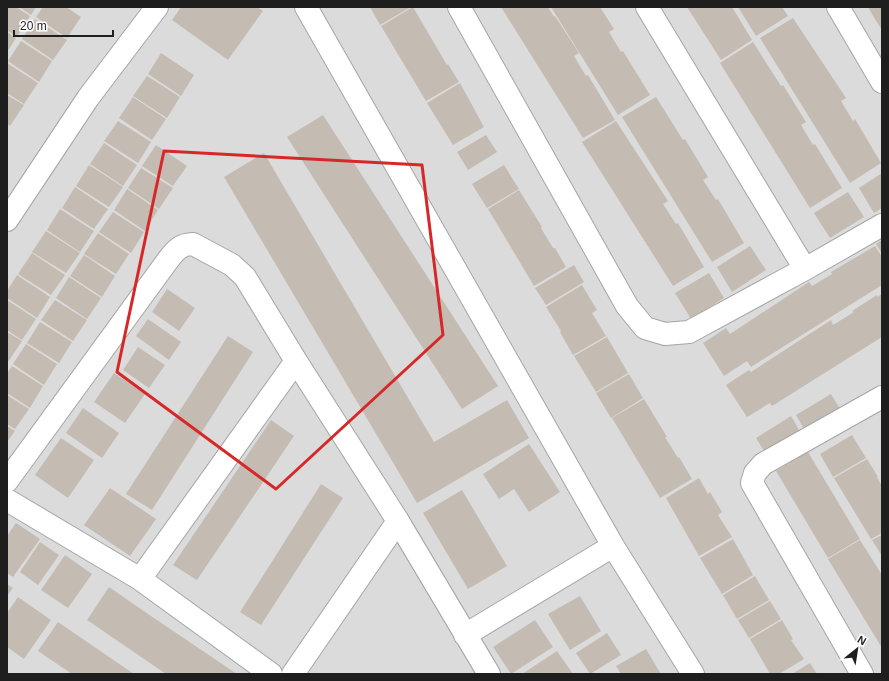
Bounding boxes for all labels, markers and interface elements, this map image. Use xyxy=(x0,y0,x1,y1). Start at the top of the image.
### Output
scale bar xyxy=(14,12,113,38)
text: 20 m xyxy=(20,19,47,33)
north arrow xyxy=(837,629,877,669)
text: N xyxy=(856,633,868,648)

